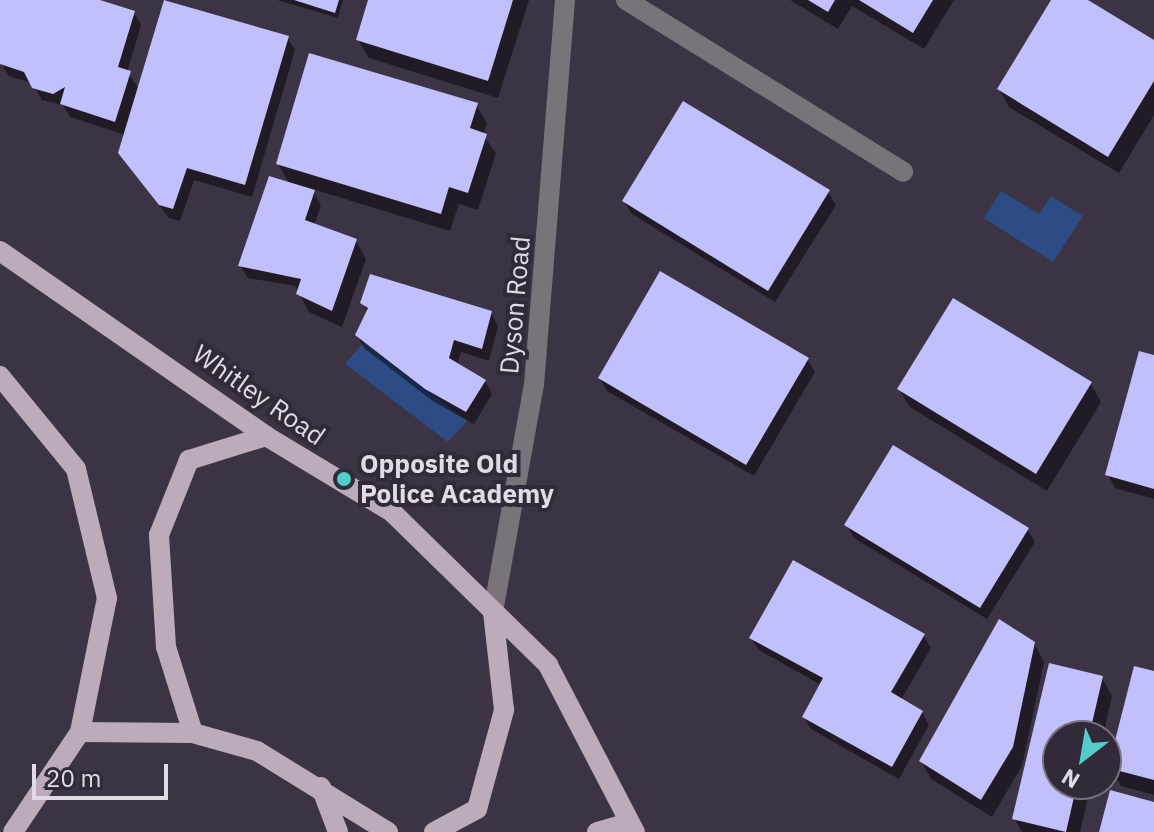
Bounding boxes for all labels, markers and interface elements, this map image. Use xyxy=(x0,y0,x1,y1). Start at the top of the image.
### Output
street label: Dyson Road xyxy=(493,235,537,375)
street label: Whitley Road xyxy=(187,338,331,452)
place label: Opposite Old Police Academy xyxy=(360,448,554,510)
marker: Opposite Old Police Academy xyxy=(335,470,353,488)
north arrow xyxy=(1042,720,1122,800)
scale bar xyxy=(36,748,172,798)
text: 20 m xyxy=(46,762,101,794)
text: N xyxy=(1056,763,1085,796)

